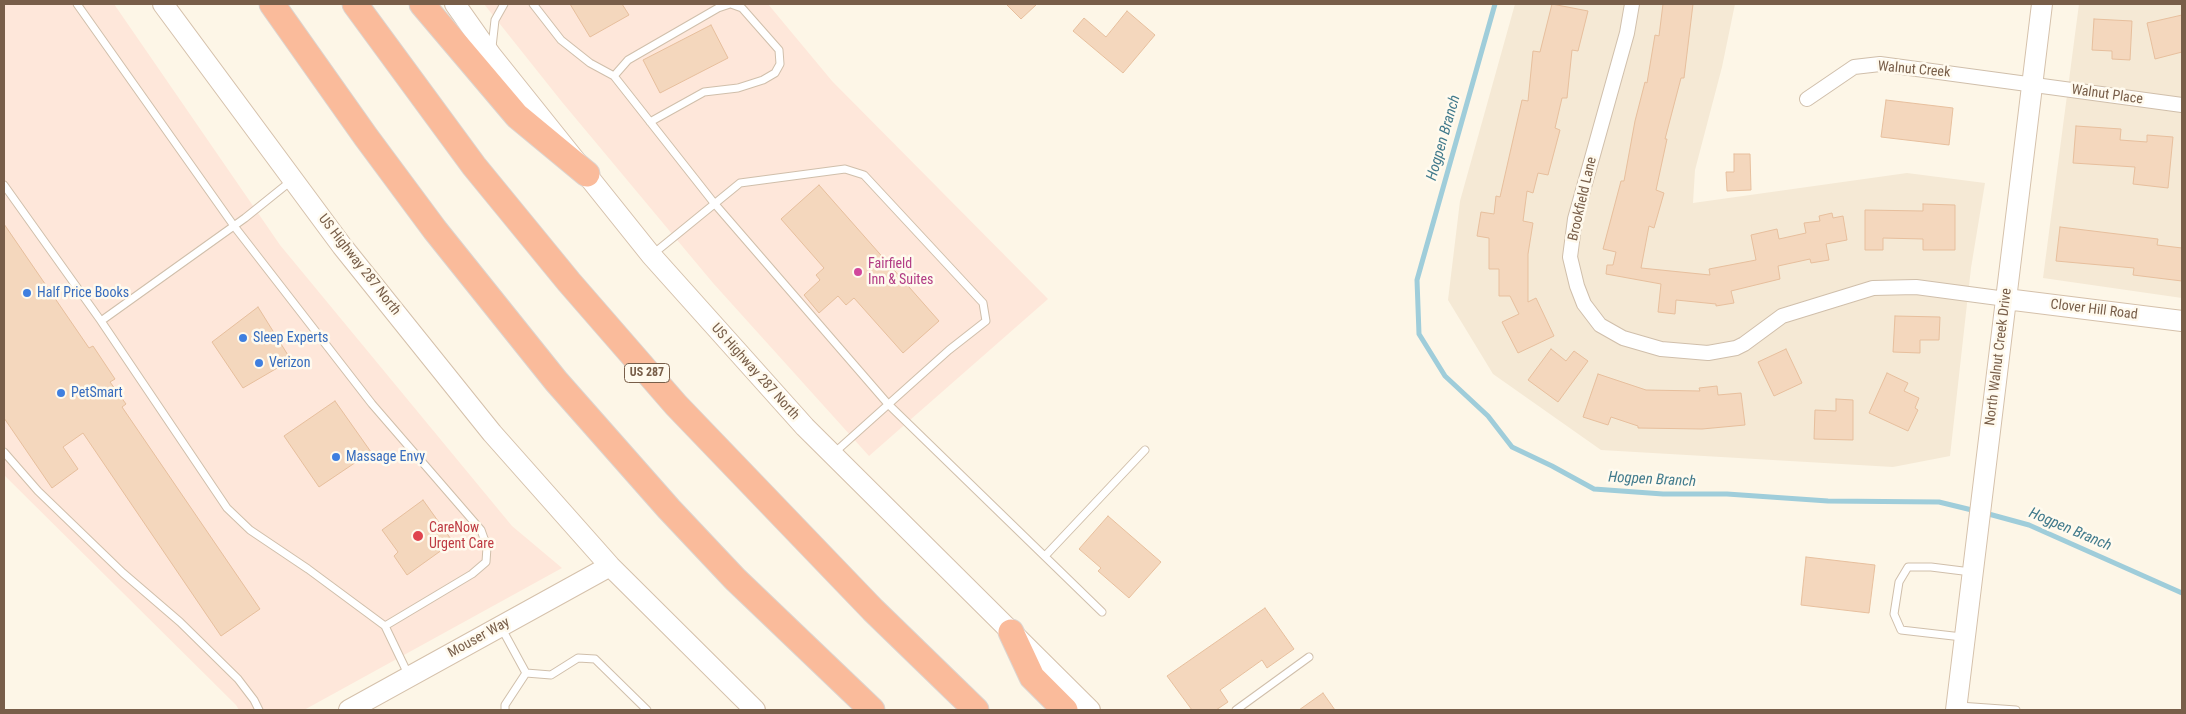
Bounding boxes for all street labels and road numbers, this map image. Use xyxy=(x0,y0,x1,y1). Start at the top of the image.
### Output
street label: Walnut Creek xyxy=(1877,58,1951,82)
street label: Walnut Place xyxy=(2070,82,2144,108)
street label: Brookfield Lane xyxy=(1565,155,1601,243)
street label: US Highway 287 North xyxy=(314,211,404,319)
street label: North Walnut Creek Drive xyxy=(1982,287,2016,427)
street label: Clover Hill Road xyxy=(2049,296,2139,324)
street label: US Highway 287 North xyxy=(707,320,803,424)
road number: US 287 xyxy=(624,363,670,382)
street label: Mouser Way xyxy=(445,614,513,662)

